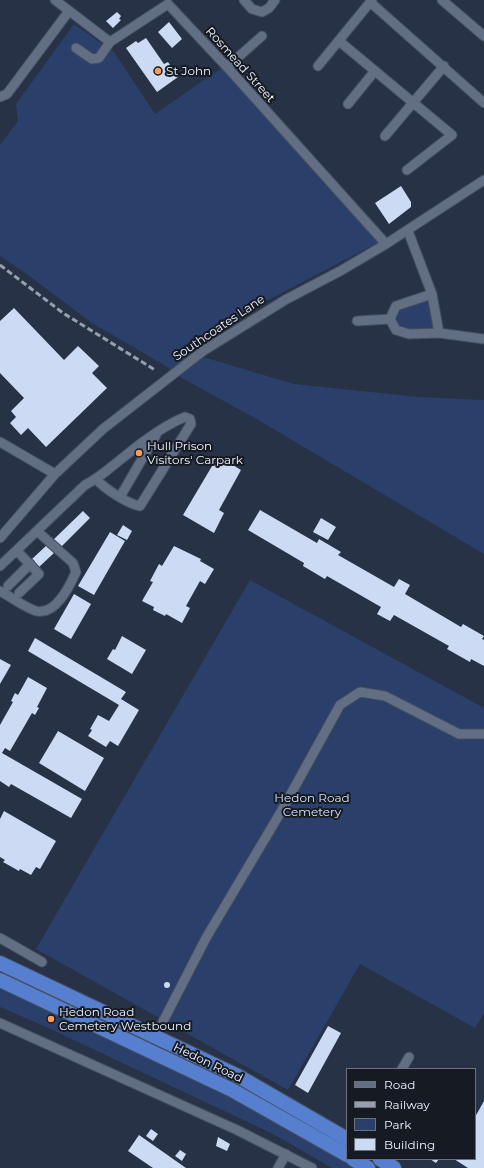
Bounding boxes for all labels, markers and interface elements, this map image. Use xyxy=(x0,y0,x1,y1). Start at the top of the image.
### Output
street label: Rosmead Street xyxy=(202,24,278,106)
place label: St John xyxy=(166,64,211,78)
marker: St John xyxy=(153,66,163,76)
street label: Southcoates Lane xyxy=(170,292,268,364)
place label: Hull Prison Visitors' Carpark xyxy=(147,439,243,467)
marker: Hull Prison Visitors' Carpark xyxy=(134,448,144,458)
park label: Hedon Road Cemetery xyxy=(274,791,350,819)
place label: Hedon Road Cemetery Westbound xyxy=(59,1005,191,1033)
marker: Hedon Road Cemetery Westbound xyxy=(46,1014,56,1024)
street label: Hedon Road xyxy=(171,1040,245,1086)
legend xyxy=(346,1068,476,1160)
text: Road xyxy=(384,1077,415,1092)
text: Railway xyxy=(384,1097,430,1112)
text: Park xyxy=(384,1117,411,1132)
text: Building xyxy=(384,1137,435,1152)

